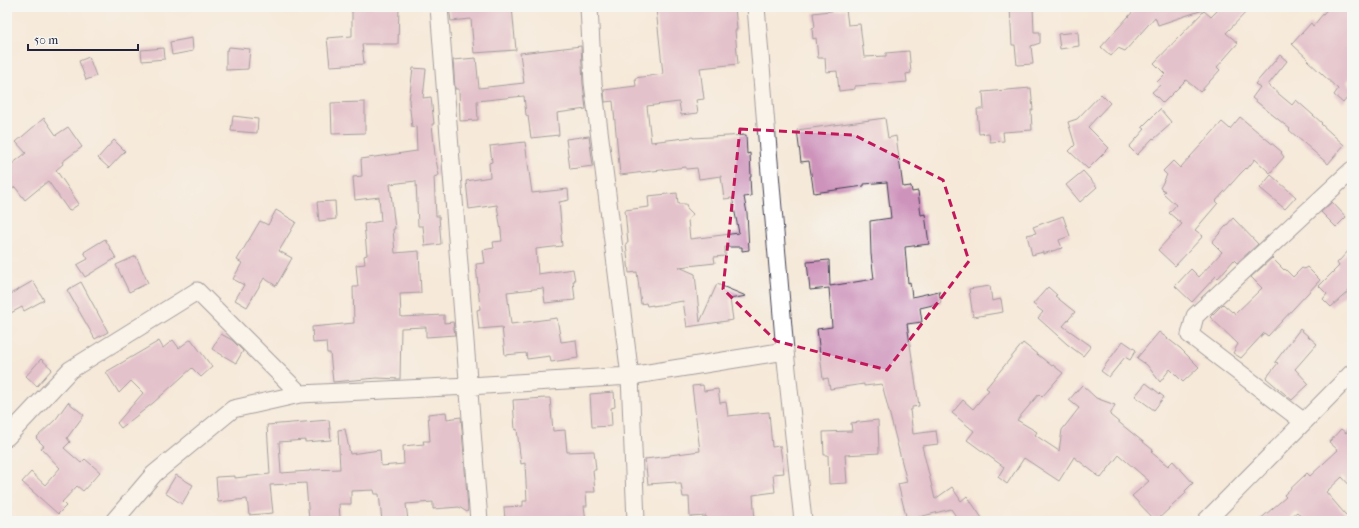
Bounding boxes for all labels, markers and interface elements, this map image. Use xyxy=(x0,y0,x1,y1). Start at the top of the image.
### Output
scale bar xyxy=(28,26,138,52)
text: 50 m xyxy=(34,33,58,47)

